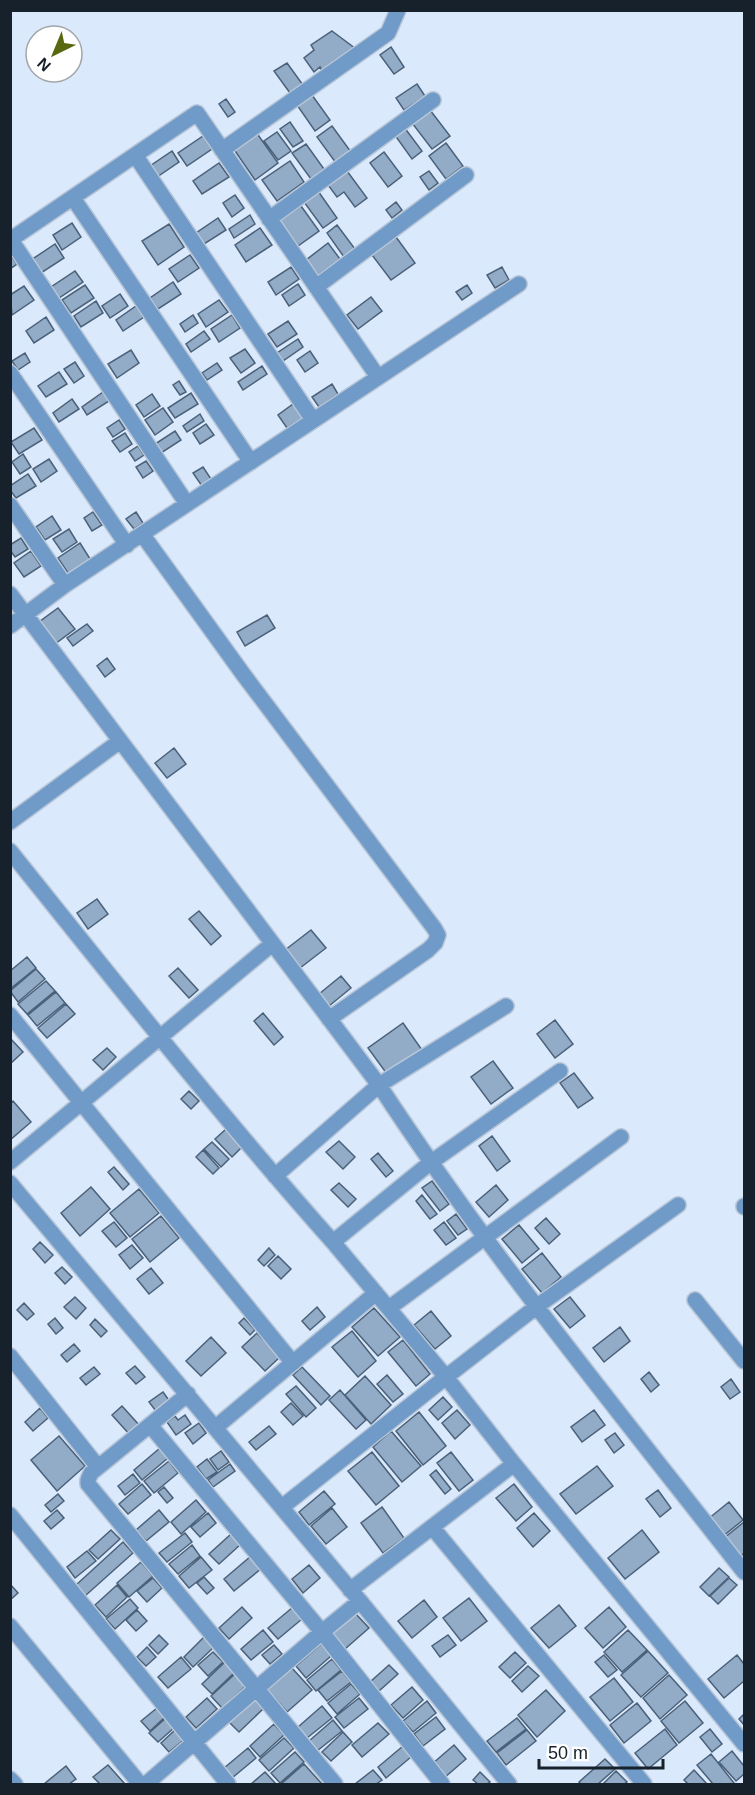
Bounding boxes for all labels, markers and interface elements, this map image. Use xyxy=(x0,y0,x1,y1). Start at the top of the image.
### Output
north arrow xyxy=(24,24,84,84)
text: N xyxy=(34,54,54,75)
scale bar xyxy=(539,1732,664,1770)
text: 50 m xyxy=(548,1743,588,1763)

